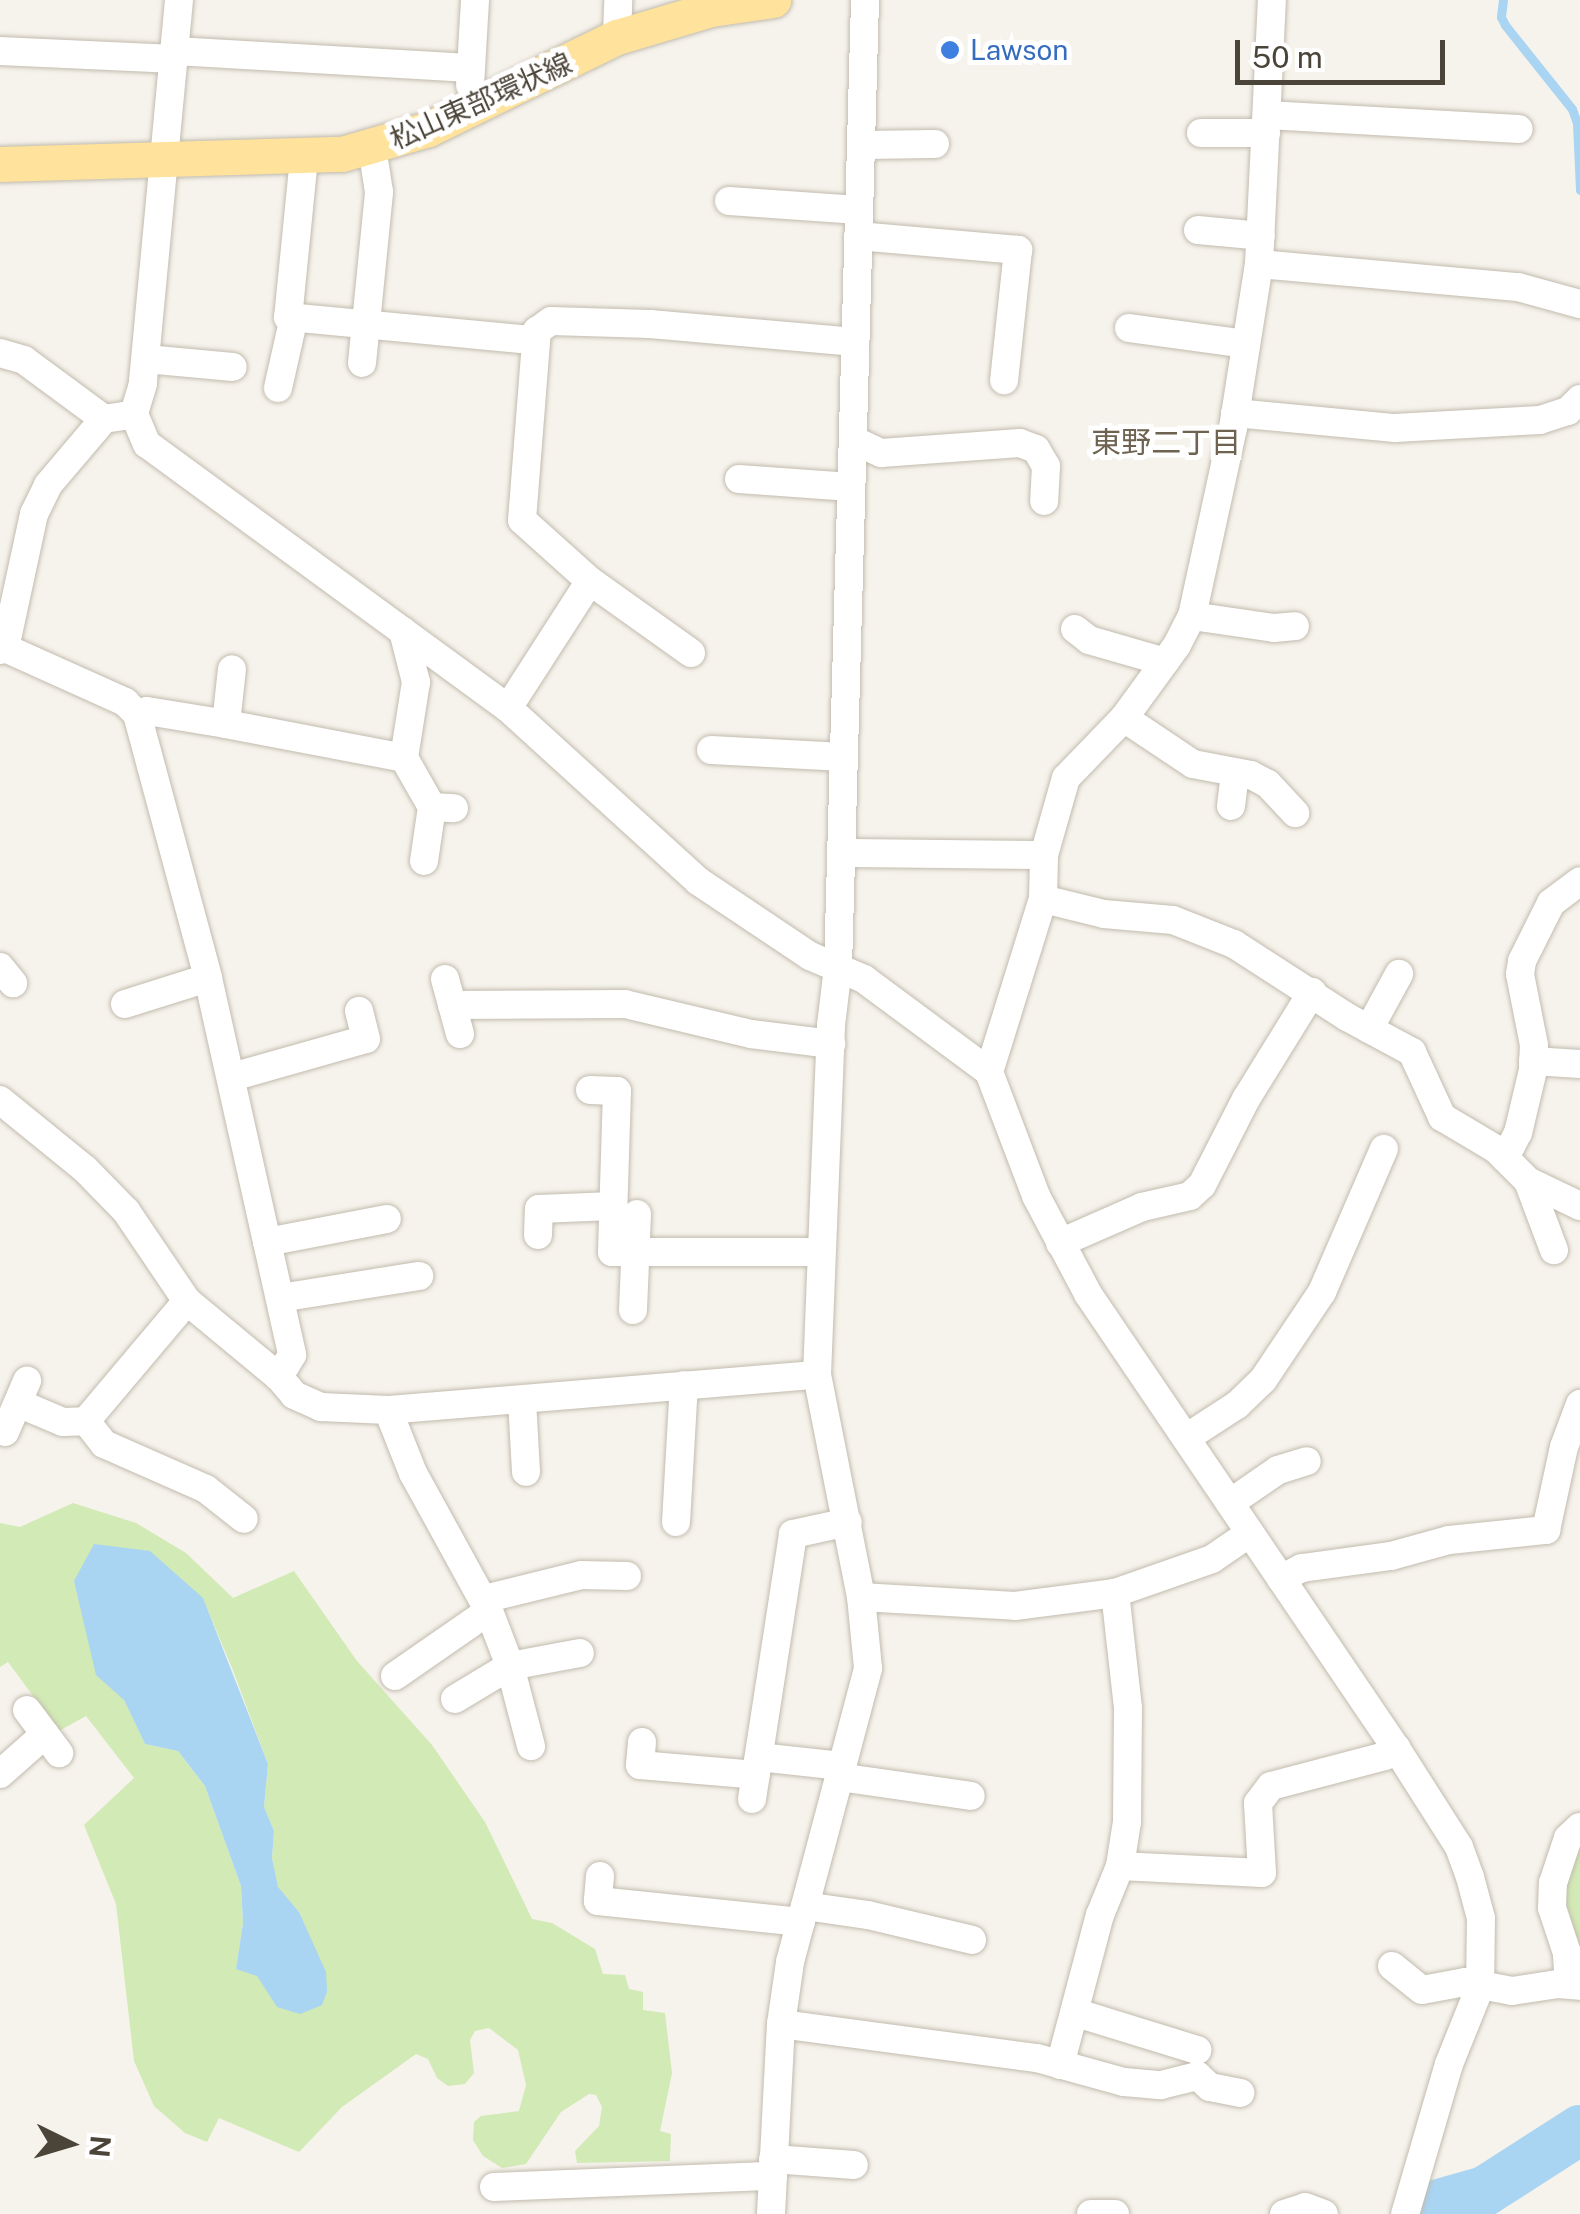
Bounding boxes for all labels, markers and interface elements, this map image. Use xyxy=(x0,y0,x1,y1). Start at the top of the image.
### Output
scale bar xyxy=(1240,20,1450,82)
place label: Lawson xyxy=(970,33,1068,67)
marker: Lawson xyxy=(939,39,961,61)
text: 50 m xyxy=(1252,39,1323,75)
street label: 松山東部環状線 xyxy=(385,46,577,156)
district label: 東野二丁目 xyxy=(1091,424,1241,460)
north arrow xyxy=(20,2094,120,2194)
text: N xyxy=(83,2134,118,2159)

